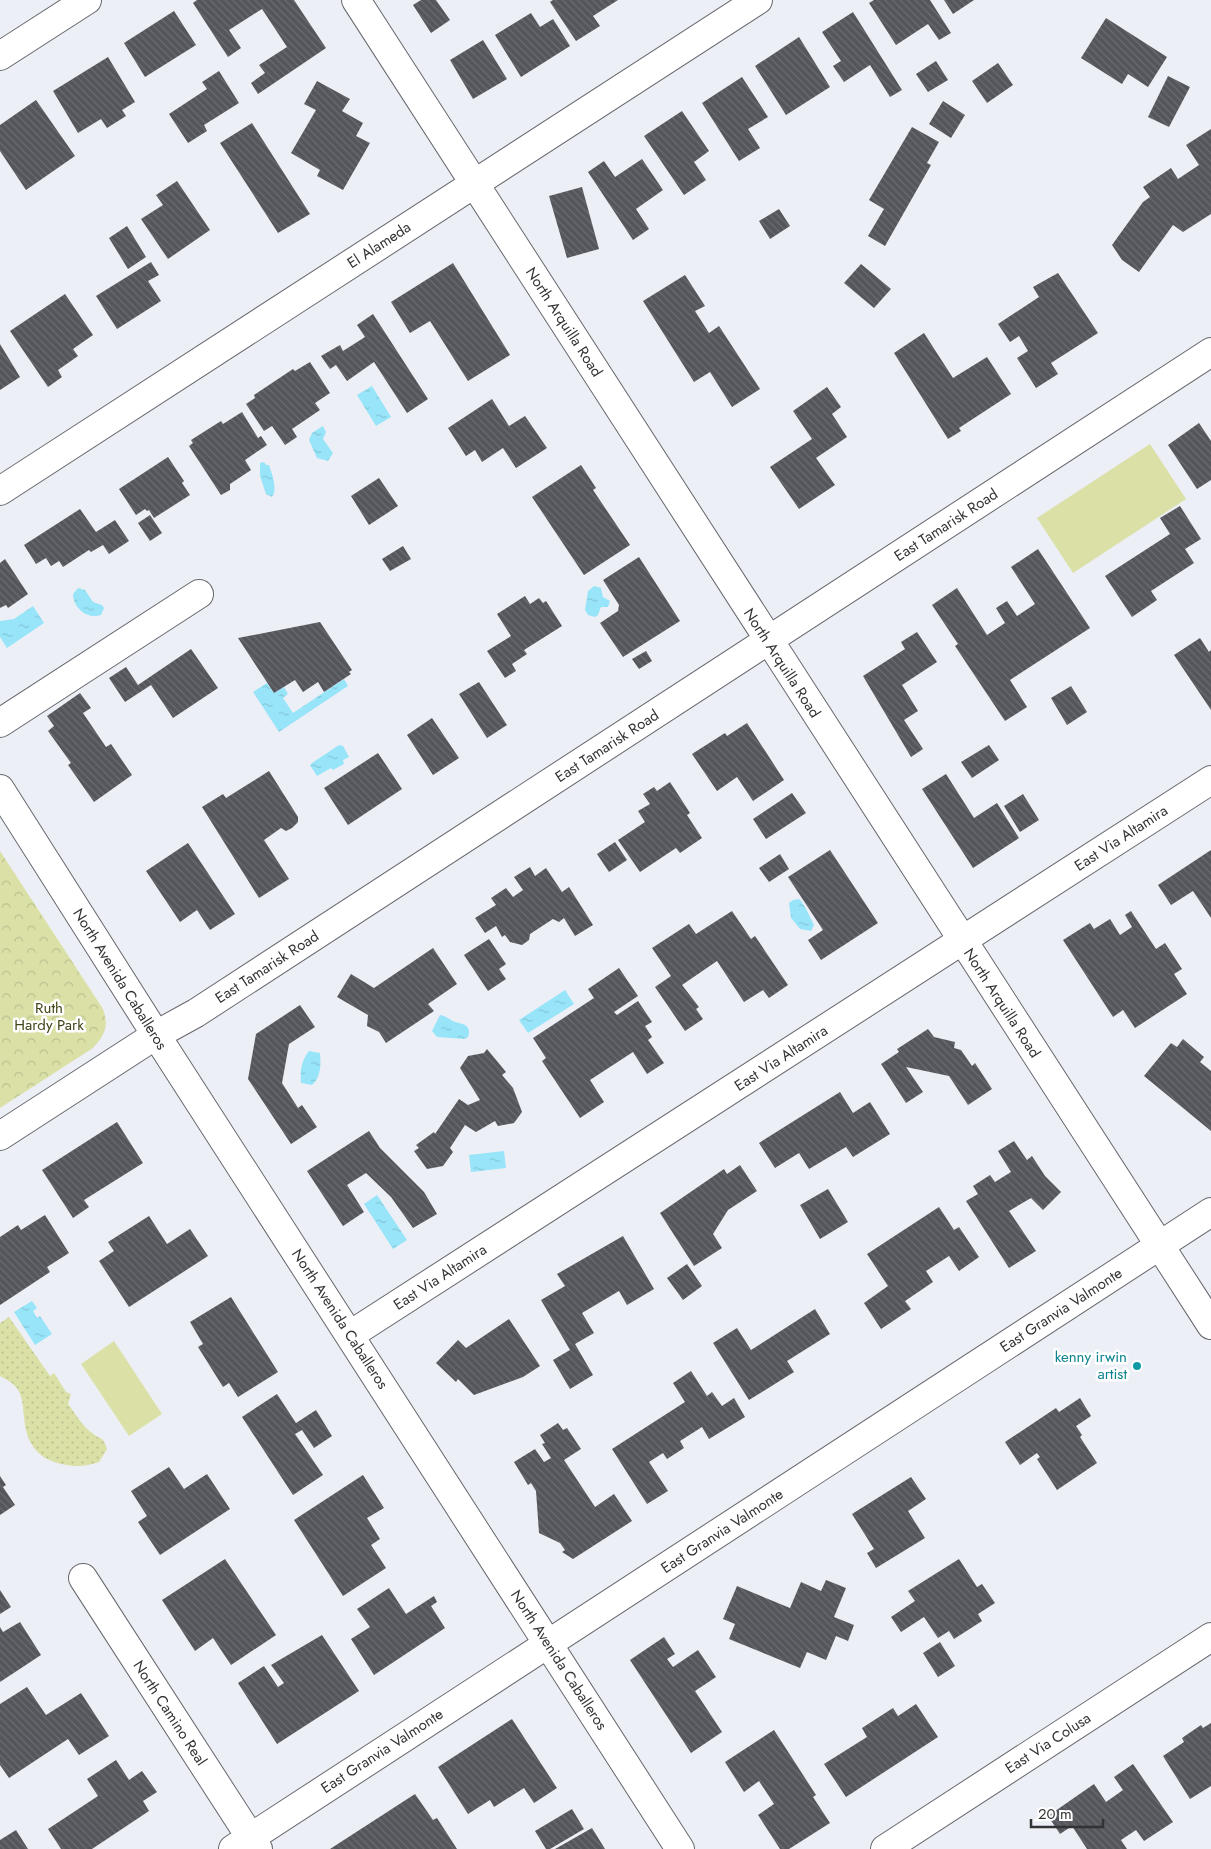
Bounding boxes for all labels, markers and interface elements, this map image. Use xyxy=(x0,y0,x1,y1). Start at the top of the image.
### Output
street label: El Alameda xyxy=(343,216,415,274)
street label: North Arquilla Road xyxy=(520,263,608,381)
street label: East Tamarisk Road xyxy=(890,483,1002,567)
street label: North Arquilla Road xyxy=(738,604,826,722)
street label: East Tamarisk Road xyxy=(551,704,663,788)
street label: East Via Altamira xyxy=(1070,800,1172,876)
street label: North Avenida Caballeros xyxy=(67,904,173,1054)
street label: East Tamarisk Road xyxy=(211,925,323,1009)
street label: North Arquilla Road xyxy=(958,944,1046,1062)
park label: Ruth Hardy Park xyxy=(14,997,84,1036)
street label: East Via Altamira xyxy=(730,1020,832,1096)
street label: East Via Altamira xyxy=(389,1239,491,1315)
street label: North Avenida Caballeros xyxy=(286,1245,394,1393)
street label: East Granvia Valmonte xyxy=(996,1262,1127,1358)
place label: kenny irwin artist xyxy=(1055,1346,1127,1385)
marker: kenny irwin artist xyxy=(1131,1360,1143,1372)
street label: East Granvia Valmonte xyxy=(657,1483,788,1579)
street label: North Avenida Caballeros xyxy=(505,1586,613,1734)
street label: North Camino Real xyxy=(128,1656,212,1770)
street label: East Granvia Valmonte xyxy=(317,1703,448,1799)
street label: East Via Colusa xyxy=(1001,1707,1095,1779)
scale bar xyxy=(1031,1796,1104,1828)
text: 20 m xyxy=(1038,1803,1072,1825)

